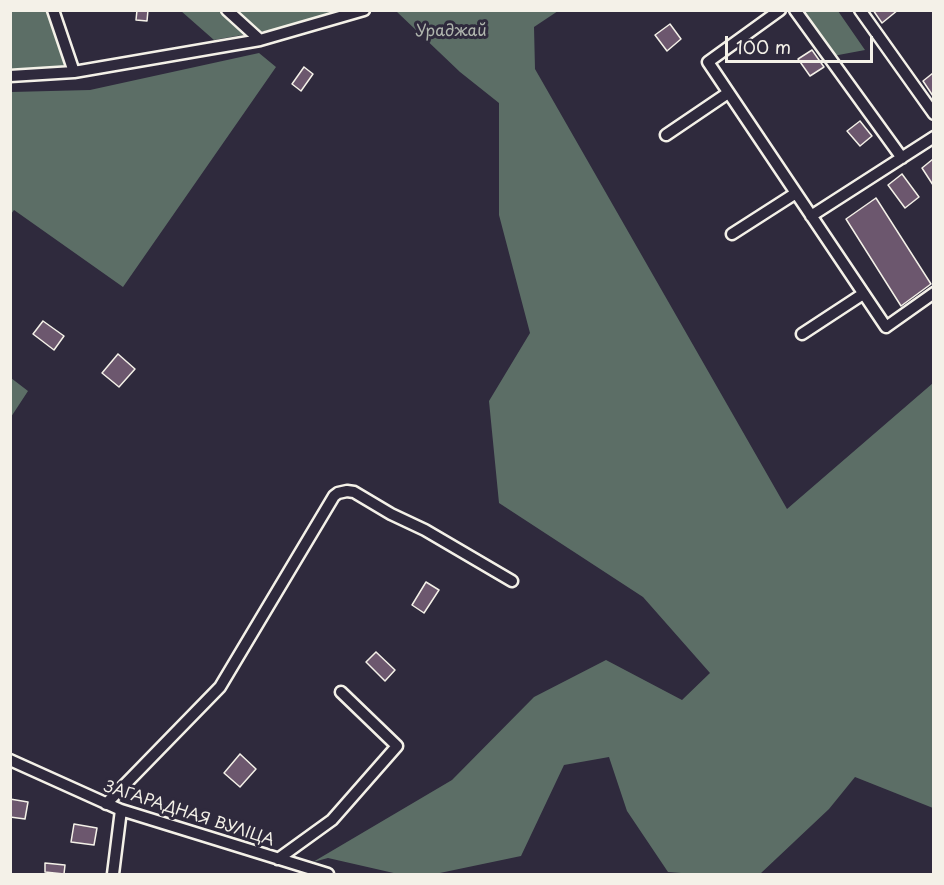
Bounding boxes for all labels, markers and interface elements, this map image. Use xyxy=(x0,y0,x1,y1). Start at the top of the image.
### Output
park label: Ураджай xyxy=(415,22,487,42)
scale bar xyxy=(728,24,876,62)
text: 100 m xyxy=(736,33,791,60)
street label: ЗАГАРАДНАЯ ВУЛІЦА xyxy=(101,777,277,851)

